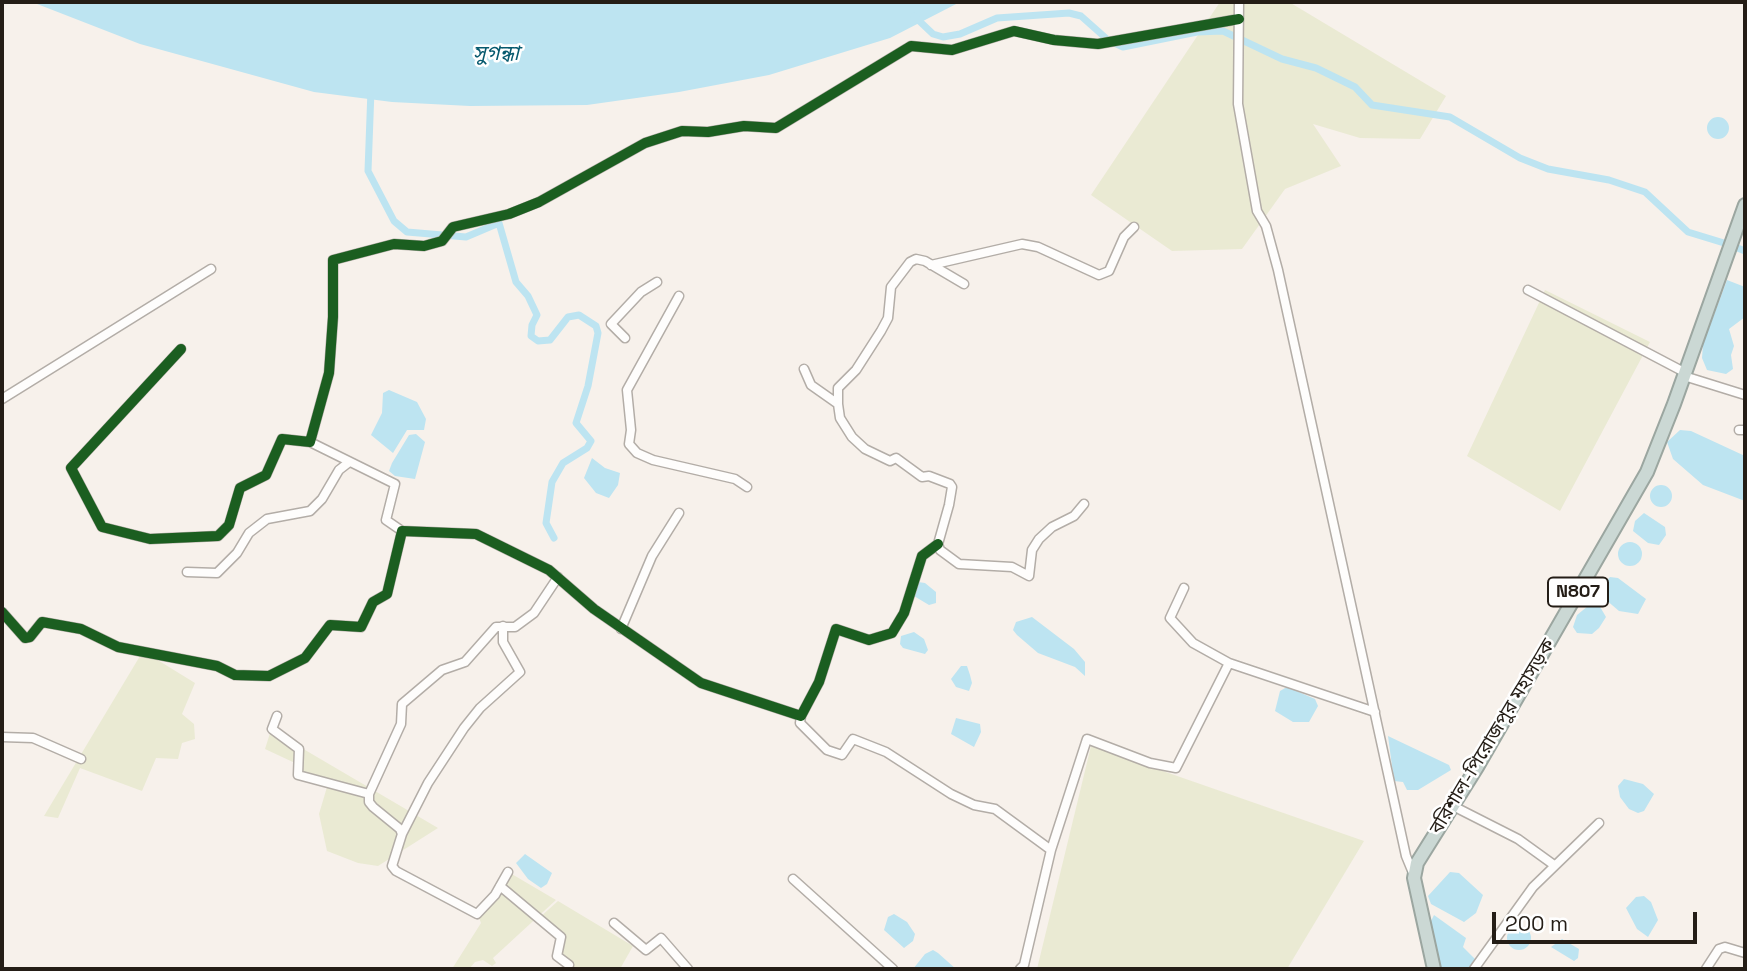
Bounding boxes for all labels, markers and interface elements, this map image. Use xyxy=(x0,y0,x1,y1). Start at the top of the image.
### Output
water label: সুগন্ধা xyxy=(473,41,519,67)
road number: N807 xyxy=(1548,578,1608,606)
street label: বরিশাল-পিরোজপুর মহাসড়ক xyxy=(1426,635,1560,839)
scale bar xyxy=(1495,898,1700,942)
text: 200 m xyxy=(1505,910,1568,937)

